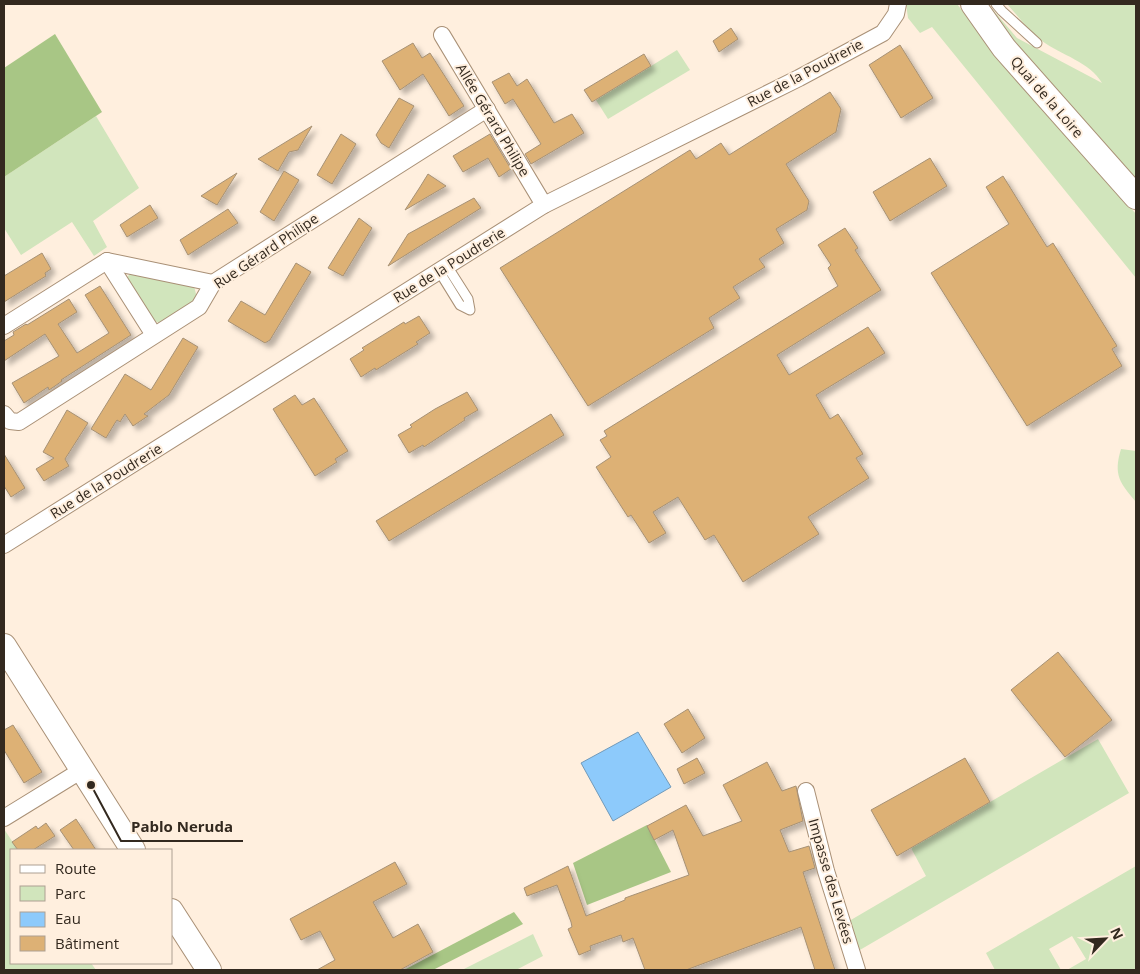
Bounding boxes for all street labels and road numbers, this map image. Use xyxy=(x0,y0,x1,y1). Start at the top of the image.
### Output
street label: Rue de la Poudrerie xyxy=(744,34,866,111)
street label: Quai de la Loire xyxy=(1007,52,1088,142)
street label: Allée Gérard Philipe xyxy=(452,60,535,180)
street label: Rue Gérard Philipe xyxy=(210,208,322,293)
street label: Rue de la Poudrerie xyxy=(389,222,508,307)
street label: Rue de la Poudrerie xyxy=(46,438,165,523)
street label: Impasse des Levées xyxy=(805,816,859,946)

